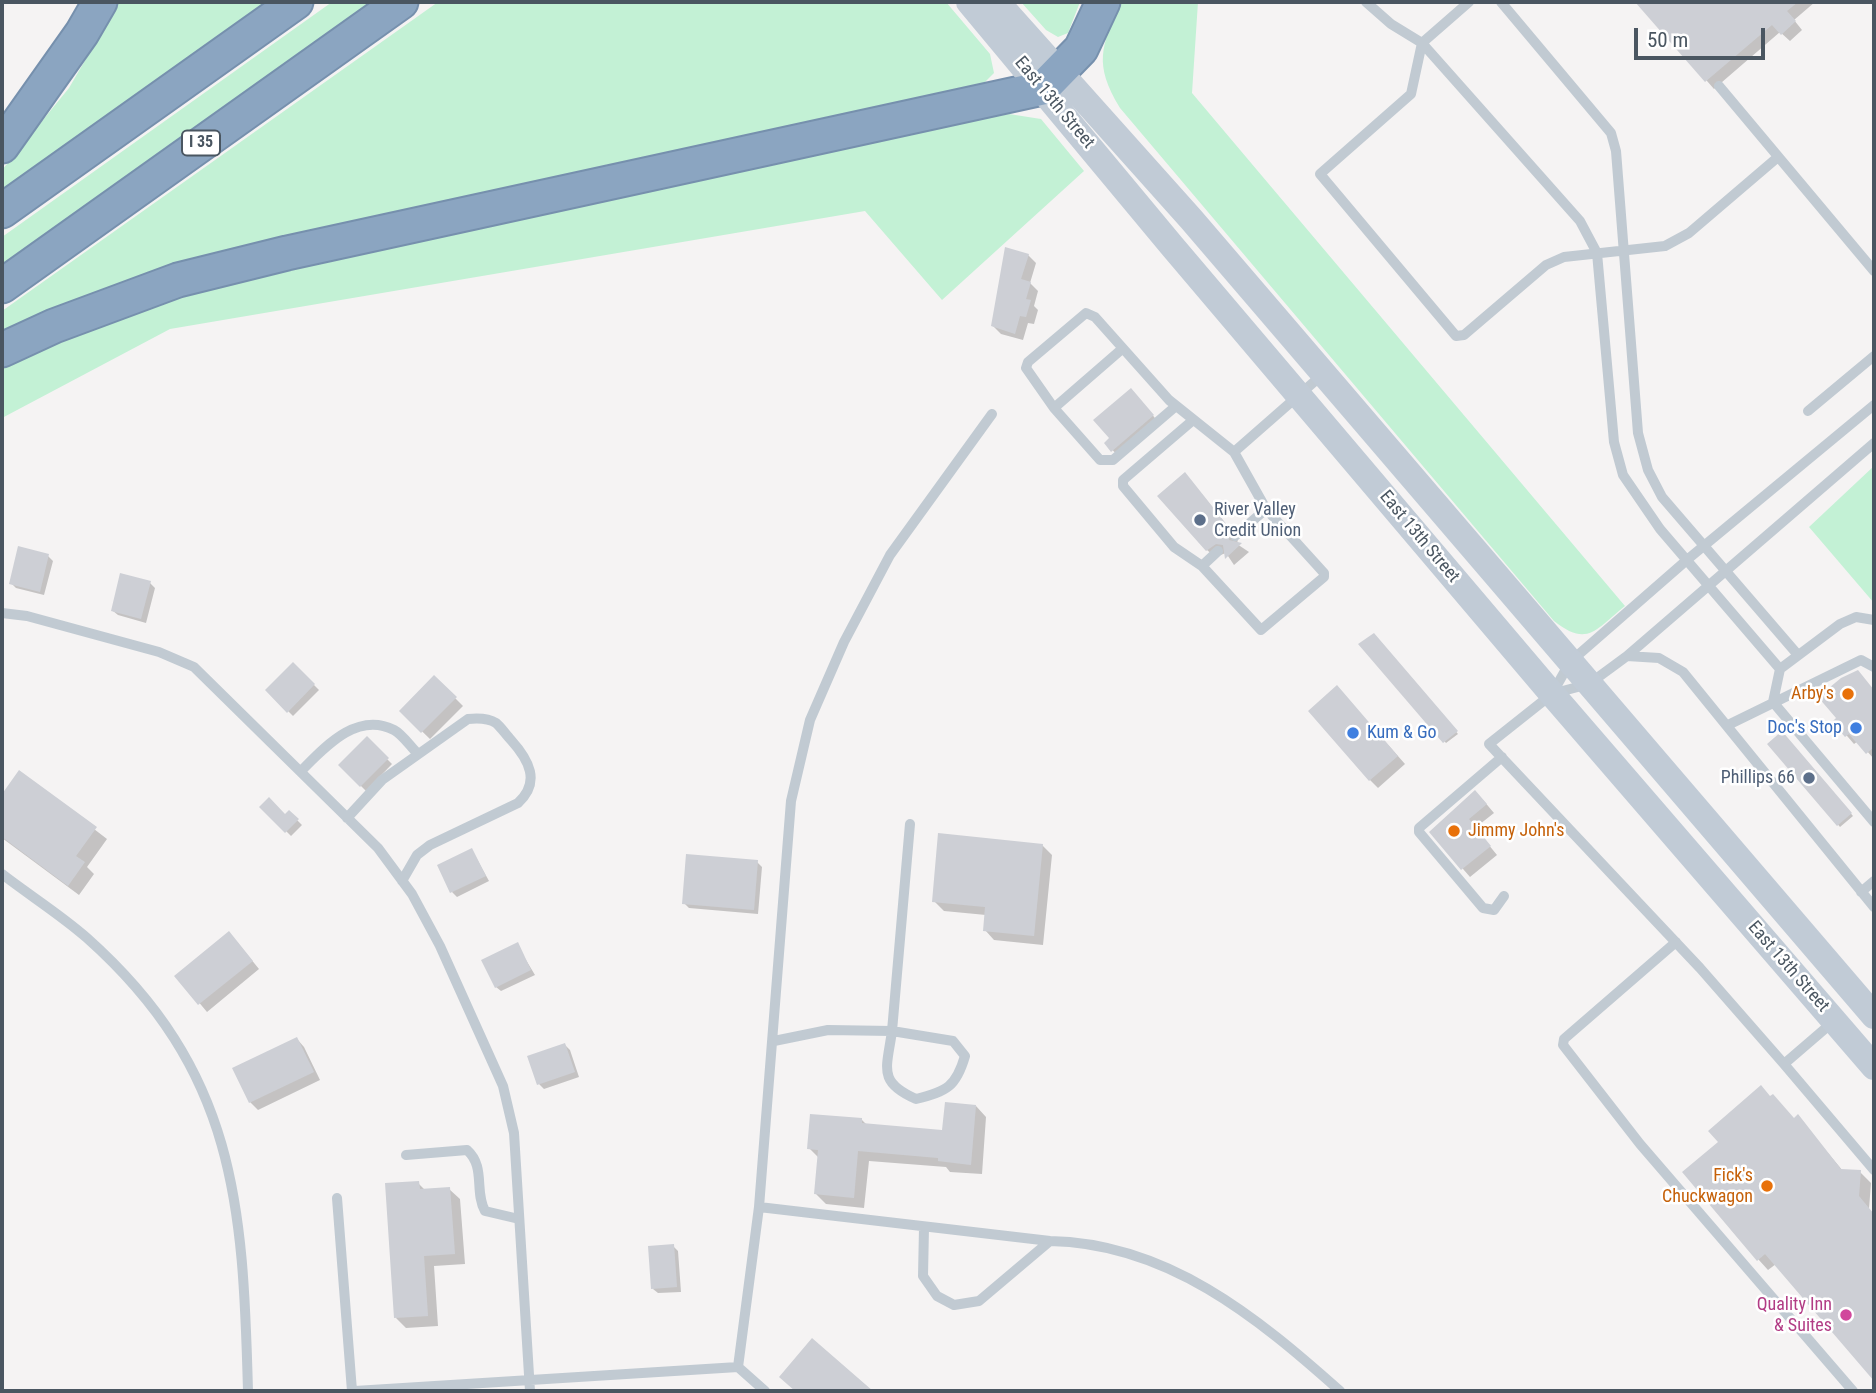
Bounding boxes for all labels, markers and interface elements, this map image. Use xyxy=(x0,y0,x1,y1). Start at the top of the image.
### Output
scale bar xyxy=(1638,14,1769,58)
text: 50 m xyxy=(1647,28,1688,52)
street label: East 13th Street xyxy=(1009,53,1099,153)
road number: I 35 xyxy=(182,130,220,155)
street label: East 13th Street xyxy=(1374,487,1464,587)
place label: River Valley Credit Union xyxy=(1214,499,1301,542)
marker: River Valley Credit Union xyxy=(1192,512,1208,528)
place label: Arby's xyxy=(1791,683,1834,705)
marker: Arby's xyxy=(1840,686,1856,702)
place label: Doc's Stop xyxy=(1767,717,1842,739)
marker: Doc's Stop xyxy=(1848,720,1864,736)
place label: Kum & Go xyxy=(1367,722,1437,744)
marker: Kum & Go xyxy=(1345,725,1361,741)
place label: Phillips 66 xyxy=(1721,767,1795,789)
marker: Phillips 66 xyxy=(1801,770,1817,786)
place label: Jimmy John's xyxy=(1468,820,1564,842)
marker: Jimmy John's xyxy=(1446,823,1462,839)
street label: East 13th Street xyxy=(1743,917,1833,1017)
place label: Fick's Chuckwagon xyxy=(1662,1165,1753,1208)
marker: Fick's Chuckwagon xyxy=(1759,1178,1775,1194)
place label: Quality Inn & Suites xyxy=(1757,1294,1832,1336)
marker: Quality Inn & Suites xyxy=(1838,1307,1854,1323)

